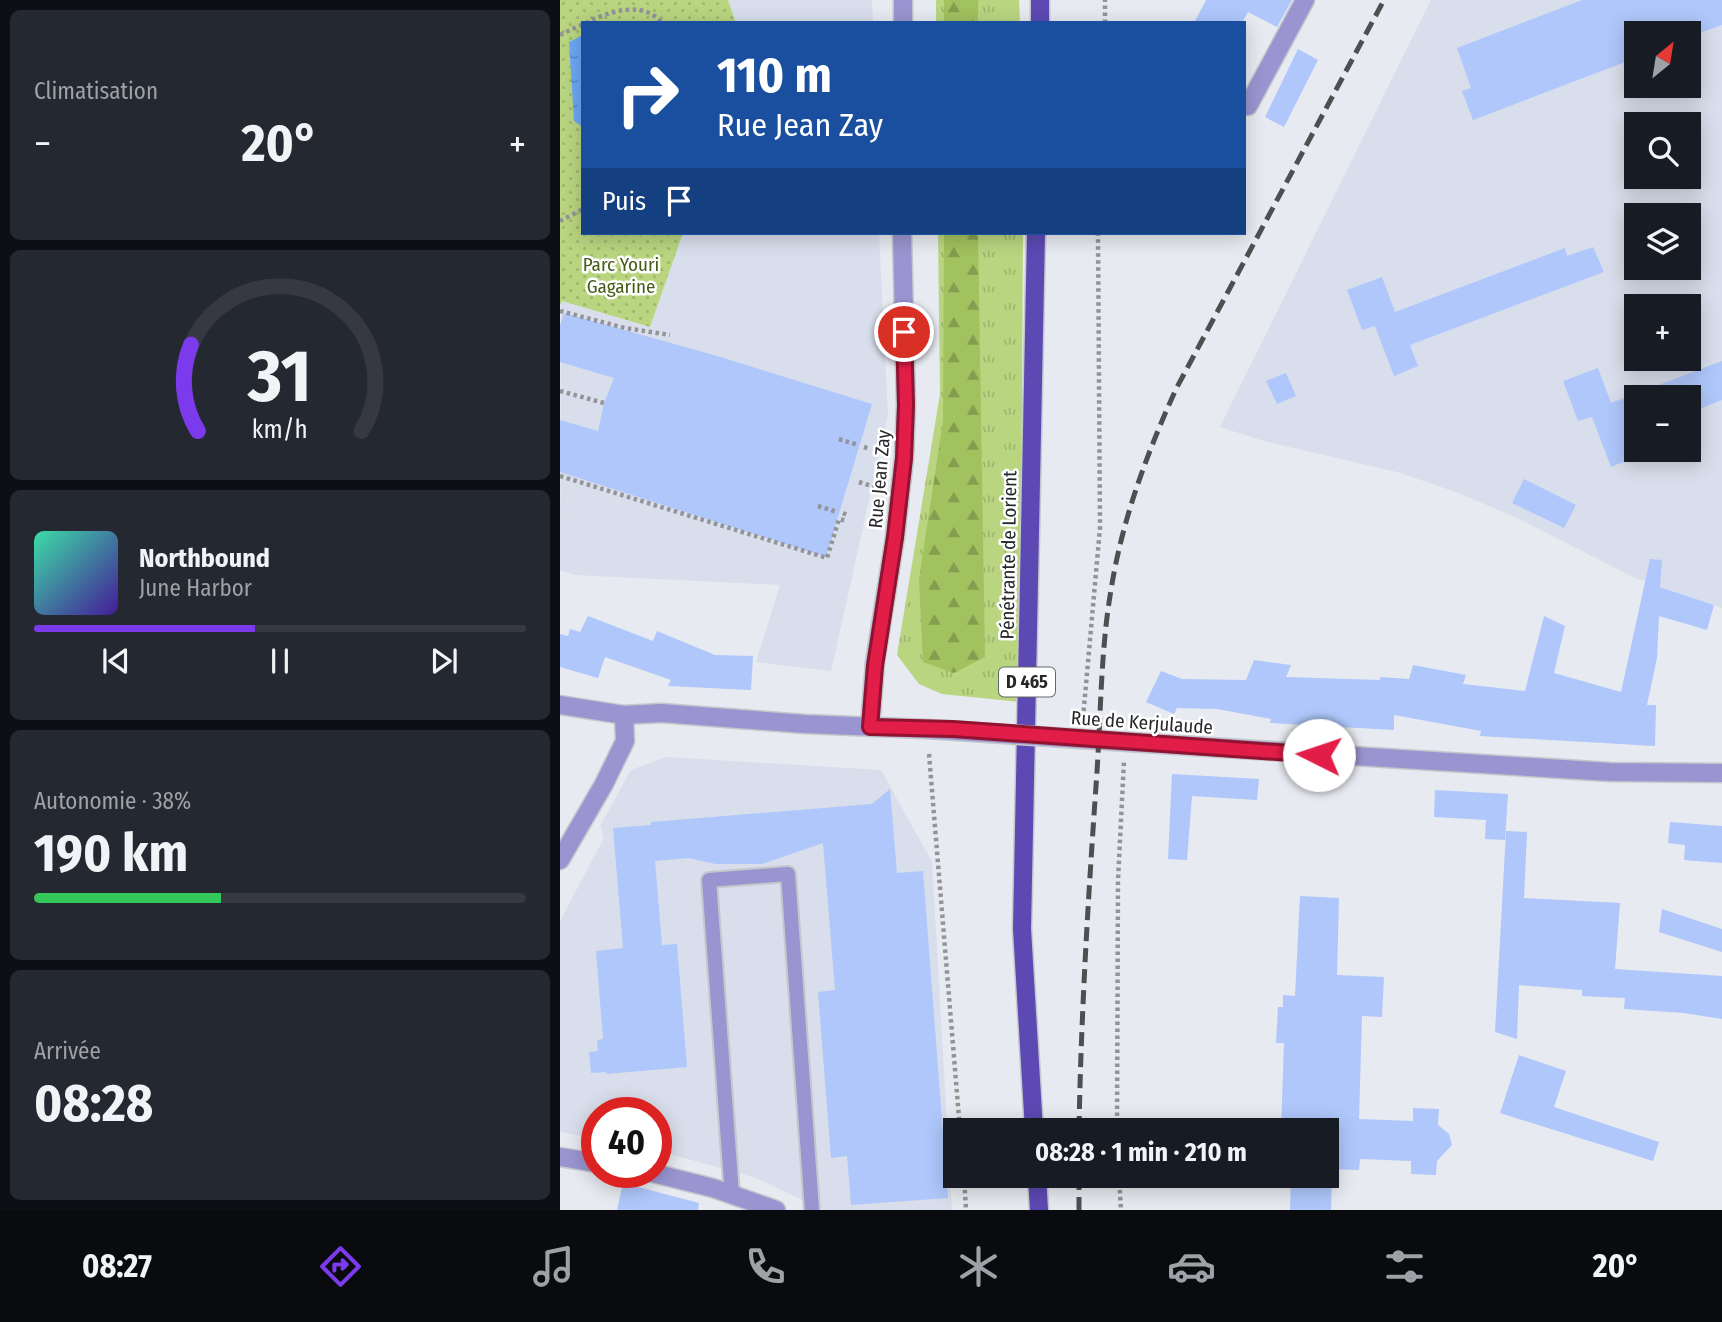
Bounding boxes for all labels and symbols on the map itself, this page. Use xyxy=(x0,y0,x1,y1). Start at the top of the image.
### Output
north arrow xyxy=(1624,21,1701,98)
park label: Parc Youri Gagarine xyxy=(583,253,659,298)
pin xyxy=(874,302,934,362)
street label: Rue Jean Zay xyxy=(864,428,895,529)
street label: Pénétrante de Lorient xyxy=(996,470,1021,639)
road number: D 465 xyxy=(999,668,1055,696)
street label: Rue de Kerjulaude xyxy=(1070,706,1214,739)
position arrow xyxy=(1282,718,1356,792)
speed limit sign: 40 xyxy=(581,1097,672,1188)

